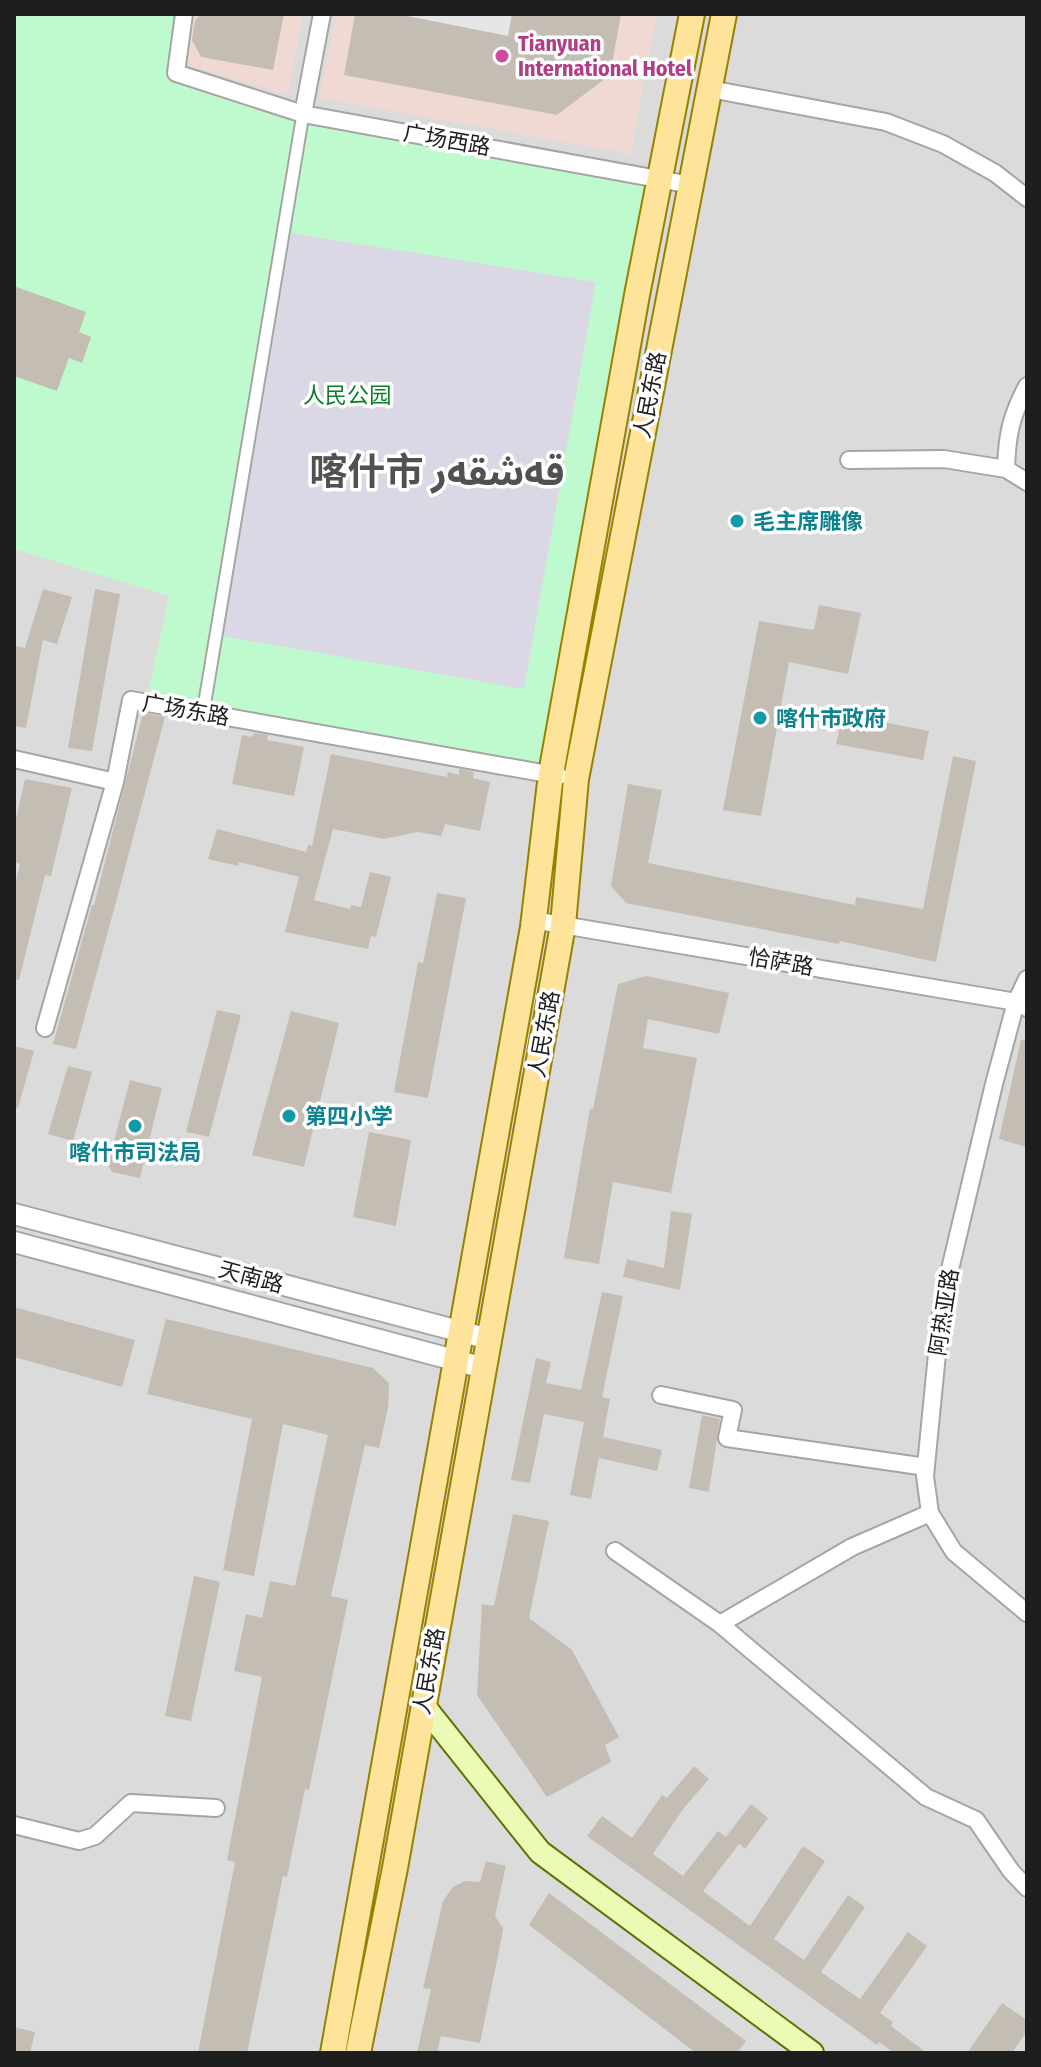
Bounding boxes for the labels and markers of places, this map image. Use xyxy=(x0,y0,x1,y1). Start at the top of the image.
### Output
place label: Tianyuan International Hotel xyxy=(518,30,693,82)
marker: Tianyuan International Hotel xyxy=(493,47,511,65)
place label: 毛主席雕像 xyxy=(753,508,863,535)
marker: 毛主席雕像 xyxy=(728,512,746,530)
place label: 喀什市政府 xyxy=(776,705,886,732)
marker: 喀什市政府 xyxy=(751,709,769,727)
place label: 第四小学 xyxy=(305,1103,393,1130)
marker: 第四小学 xyxy=(280,1107,298,1125)
marker: 喀什市司法局 xyxy=(126,1117,144,1135)
place label: 喀什市司法局 xyxy=(69,1139,201,1166)

